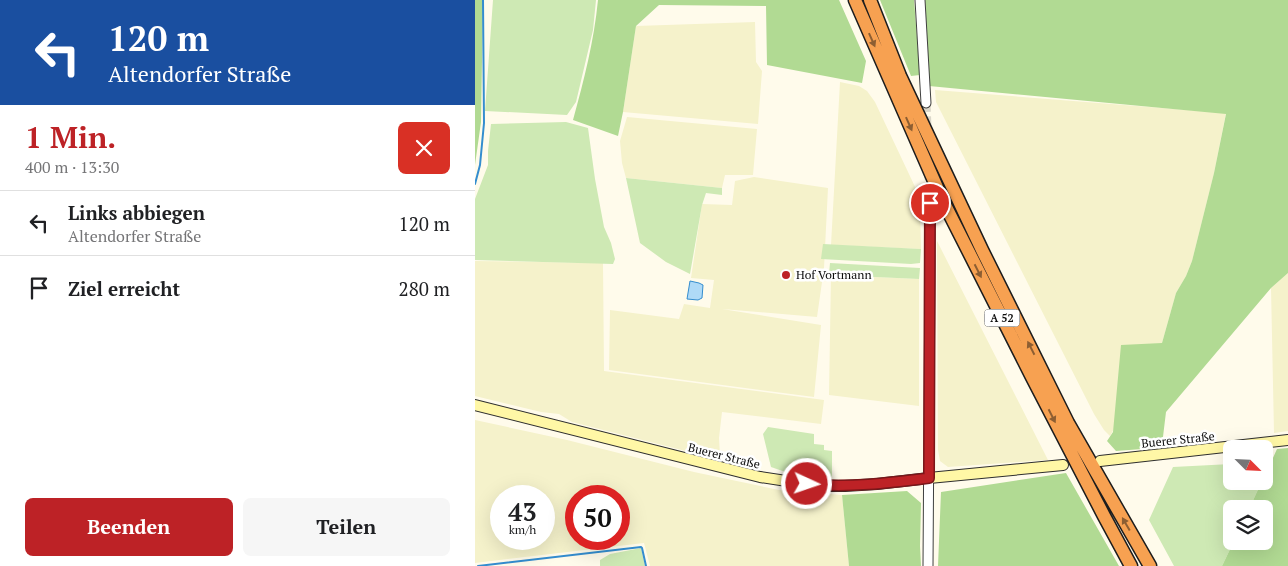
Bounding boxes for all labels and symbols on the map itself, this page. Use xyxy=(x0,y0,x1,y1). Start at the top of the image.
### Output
one-way arrow xyxy=(868,33,876,47)
one-way arrow xyxy=(905,117,913,131)
pin xyxy=(909,182,951,224)
one-way arrow xyxy=(974,264,982,278)
place label: Hof Vortmann xyxy=(796,267,872,282)
marker: Hof Vortmann xyxy=(780,269,792,281)
road number: A 52 xyxy=(985,310,1019,326)
one-way arrow xyxy=(1027,341,1035,355)
one-way arrow xyxy=(1048,408,1056,423)
street label: Buerer Straße xyxy=(1141,428,1215,451)
street label: Buerer Straße xyxy=(687,439,762,472)
north arrow xyxy=(1223,440,1273,490)
position arrow xyxy=(780,457,832,509)
speed limit sign: 50 xyxy=(565,485,630,550)
one-way arrow xyxy=(1122,516,1130,531)

